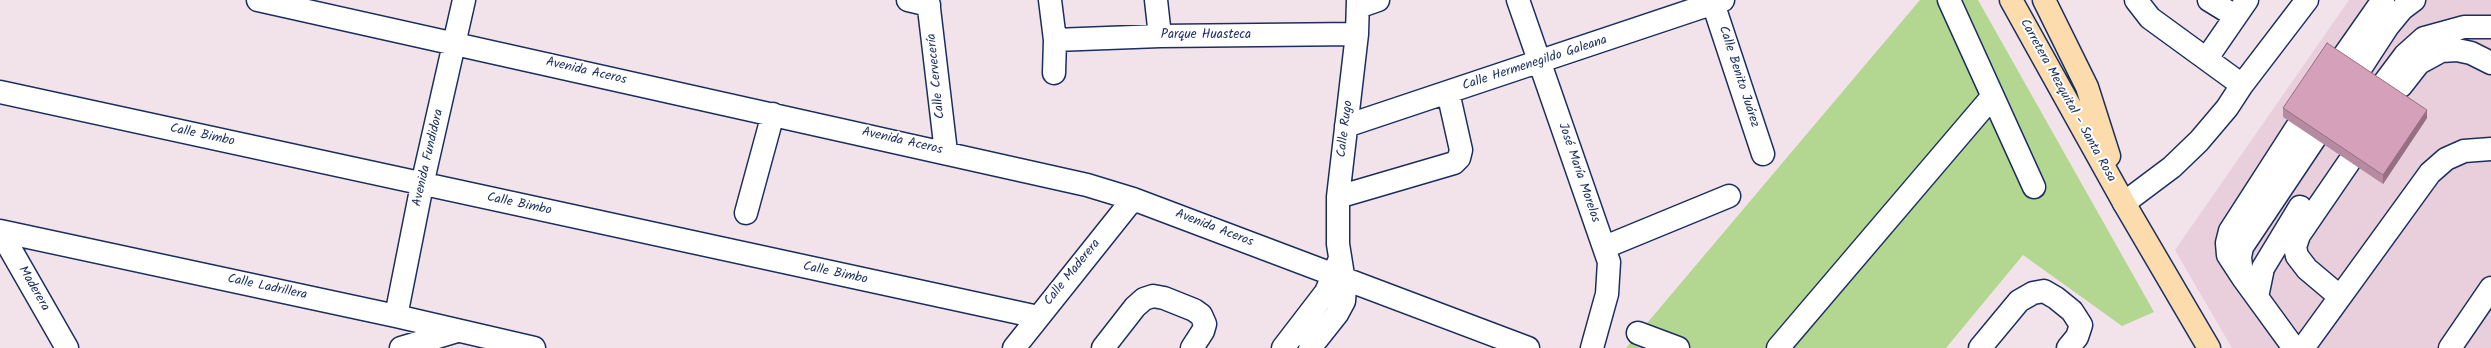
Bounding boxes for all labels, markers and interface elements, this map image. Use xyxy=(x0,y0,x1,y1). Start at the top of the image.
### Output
street label: Carretera Mezquital - Santa Rosa xyxy=(2016,17,2118,185)
street label: Calle Benito Juárez xyxy=(1714,24,1762,130)
street label: Parque Huasteca xyxy=(1161,28,1251,44)
street label: Calle Cervecería xyxy=(925,33,949,119)
street label: Calle Hermenegildo Galeana xyxy=(1461,33,1609,95)
street label: Avenida Aceros xyxy=(544,55,628,89)
street label: Calle Rugo xyxy=(1335,100,1357,158)
street label: Avenida Fundidora xyxy=(410,108,448,208)
street label: José María Morelos xyxy=(1554,121,1602,225)
street label: Calle Bimbo xyxy=(168,122,236,150)
street label: Avenida Aceros xyxy=(860,125,944,159)
street label: Calle Bimbo xyxy=(485,191,553,219)
street label: Avenida Aceros xyxy=(1173,207,1255,251)
street label: Calle Maderera xyxy=(1042,237,1104,309)
street label: Calle Bimbo xyxy=(801,260,869,288)
street label: Maderera xyxy=(14,264,52,314)
street label: Calle Ladrillera xyxy=(226,272,308,304)

